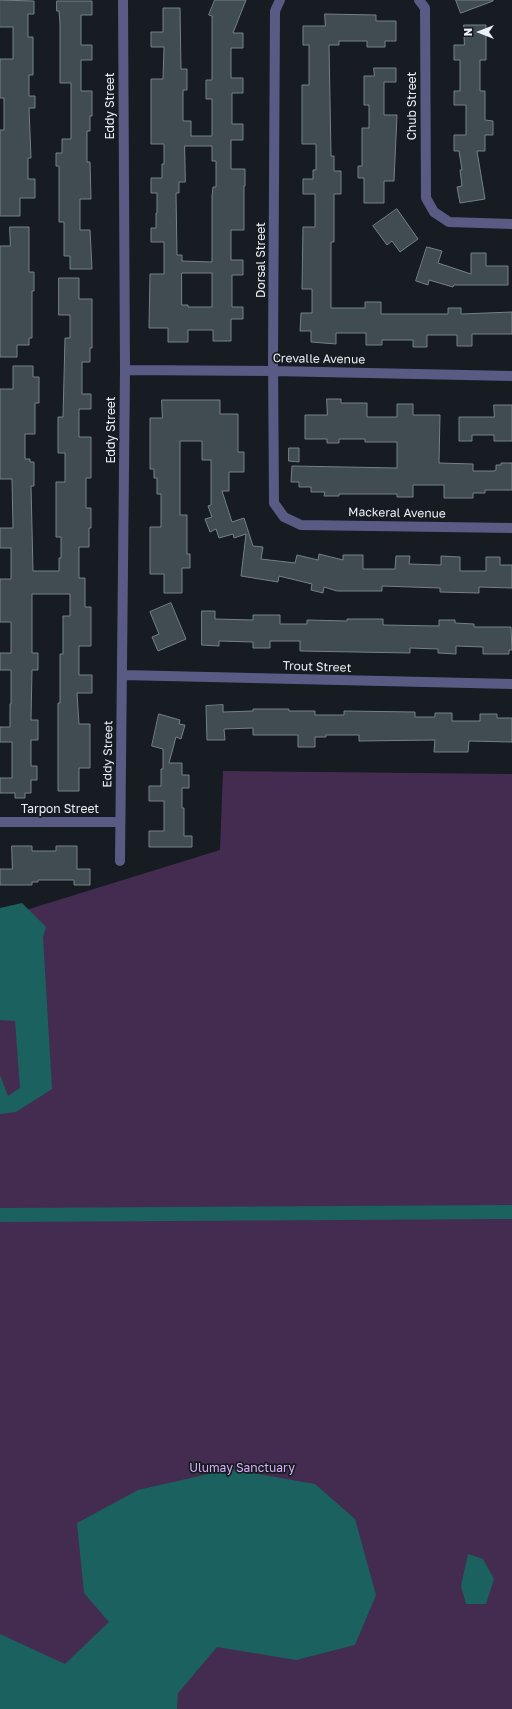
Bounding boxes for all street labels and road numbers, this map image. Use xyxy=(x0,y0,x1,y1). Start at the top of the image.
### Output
street label: Eddy Street xyxy=(103,72,117,140)
street label: Chub Street xyxy=(405,72,419,140)
street label: Dorsal Street xyxy=(254,222,268,298)
street label: Crevalle Avenue xyxy=(273,351,365,367)
street label: Eddy Street xyxy=(104,396,118,464)
street label: Mackeral Avenue xyxy=(348,505,446,521)
street label: Trout Street xyxy=(282,659,352,675)
street label: Eddy Street xyxy=(100,720,116,788)
street label: Tarpon Street xyxy=(21,802,99,816)

